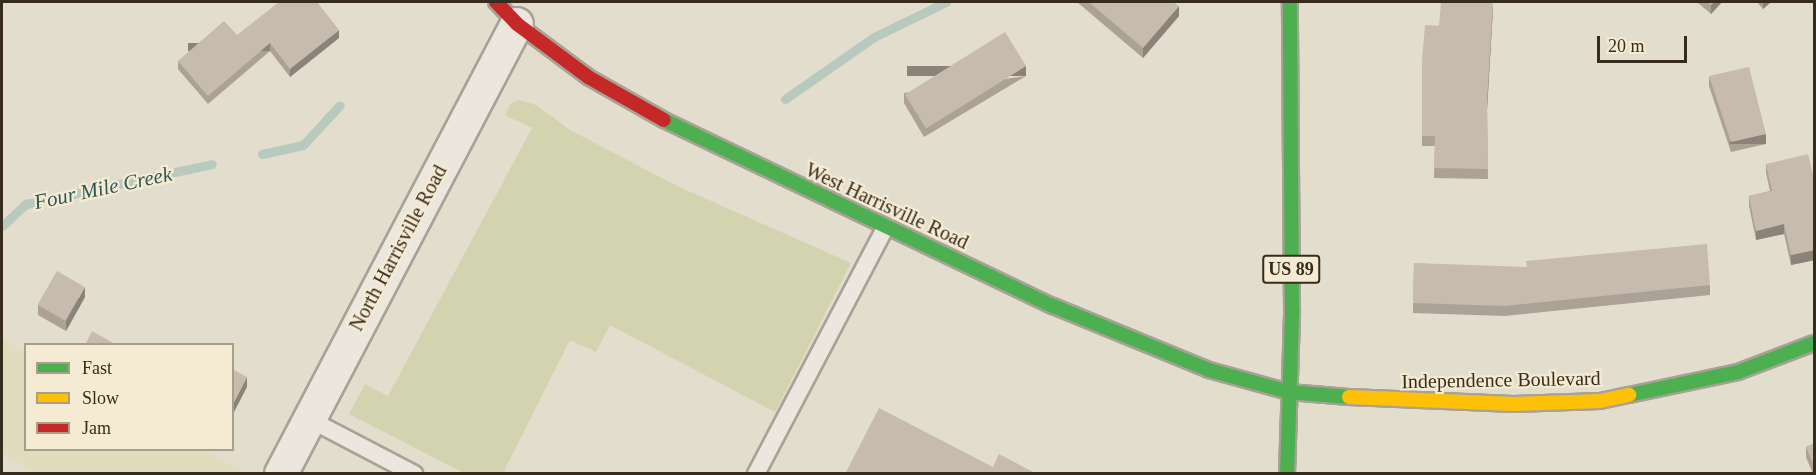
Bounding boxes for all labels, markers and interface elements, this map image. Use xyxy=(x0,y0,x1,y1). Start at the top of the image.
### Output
scale bar xyxy=(1600,24,1690,62)
text: 20 m xyxy=(1608,36,1645,56)
street label: West Harrisville Road xyxy=(802,158,972,254)
water label: Four Mile Creek xyxy=(32,161,174,215)
street label: North Harrisville Road xyxy=(344,161,452,335)
road number: US 89 xyxy=(1261,254,1321,284)
legend xyxy=(24,343,234,451)
text: Fast xyxy=(82,358,112,378)
street label: Independence Boulevard xyxy=(1401,366,1601,394)
text: Slow xyxy=(82,388,119,408)
text: Jam xyxy=(82,418,111,438)

